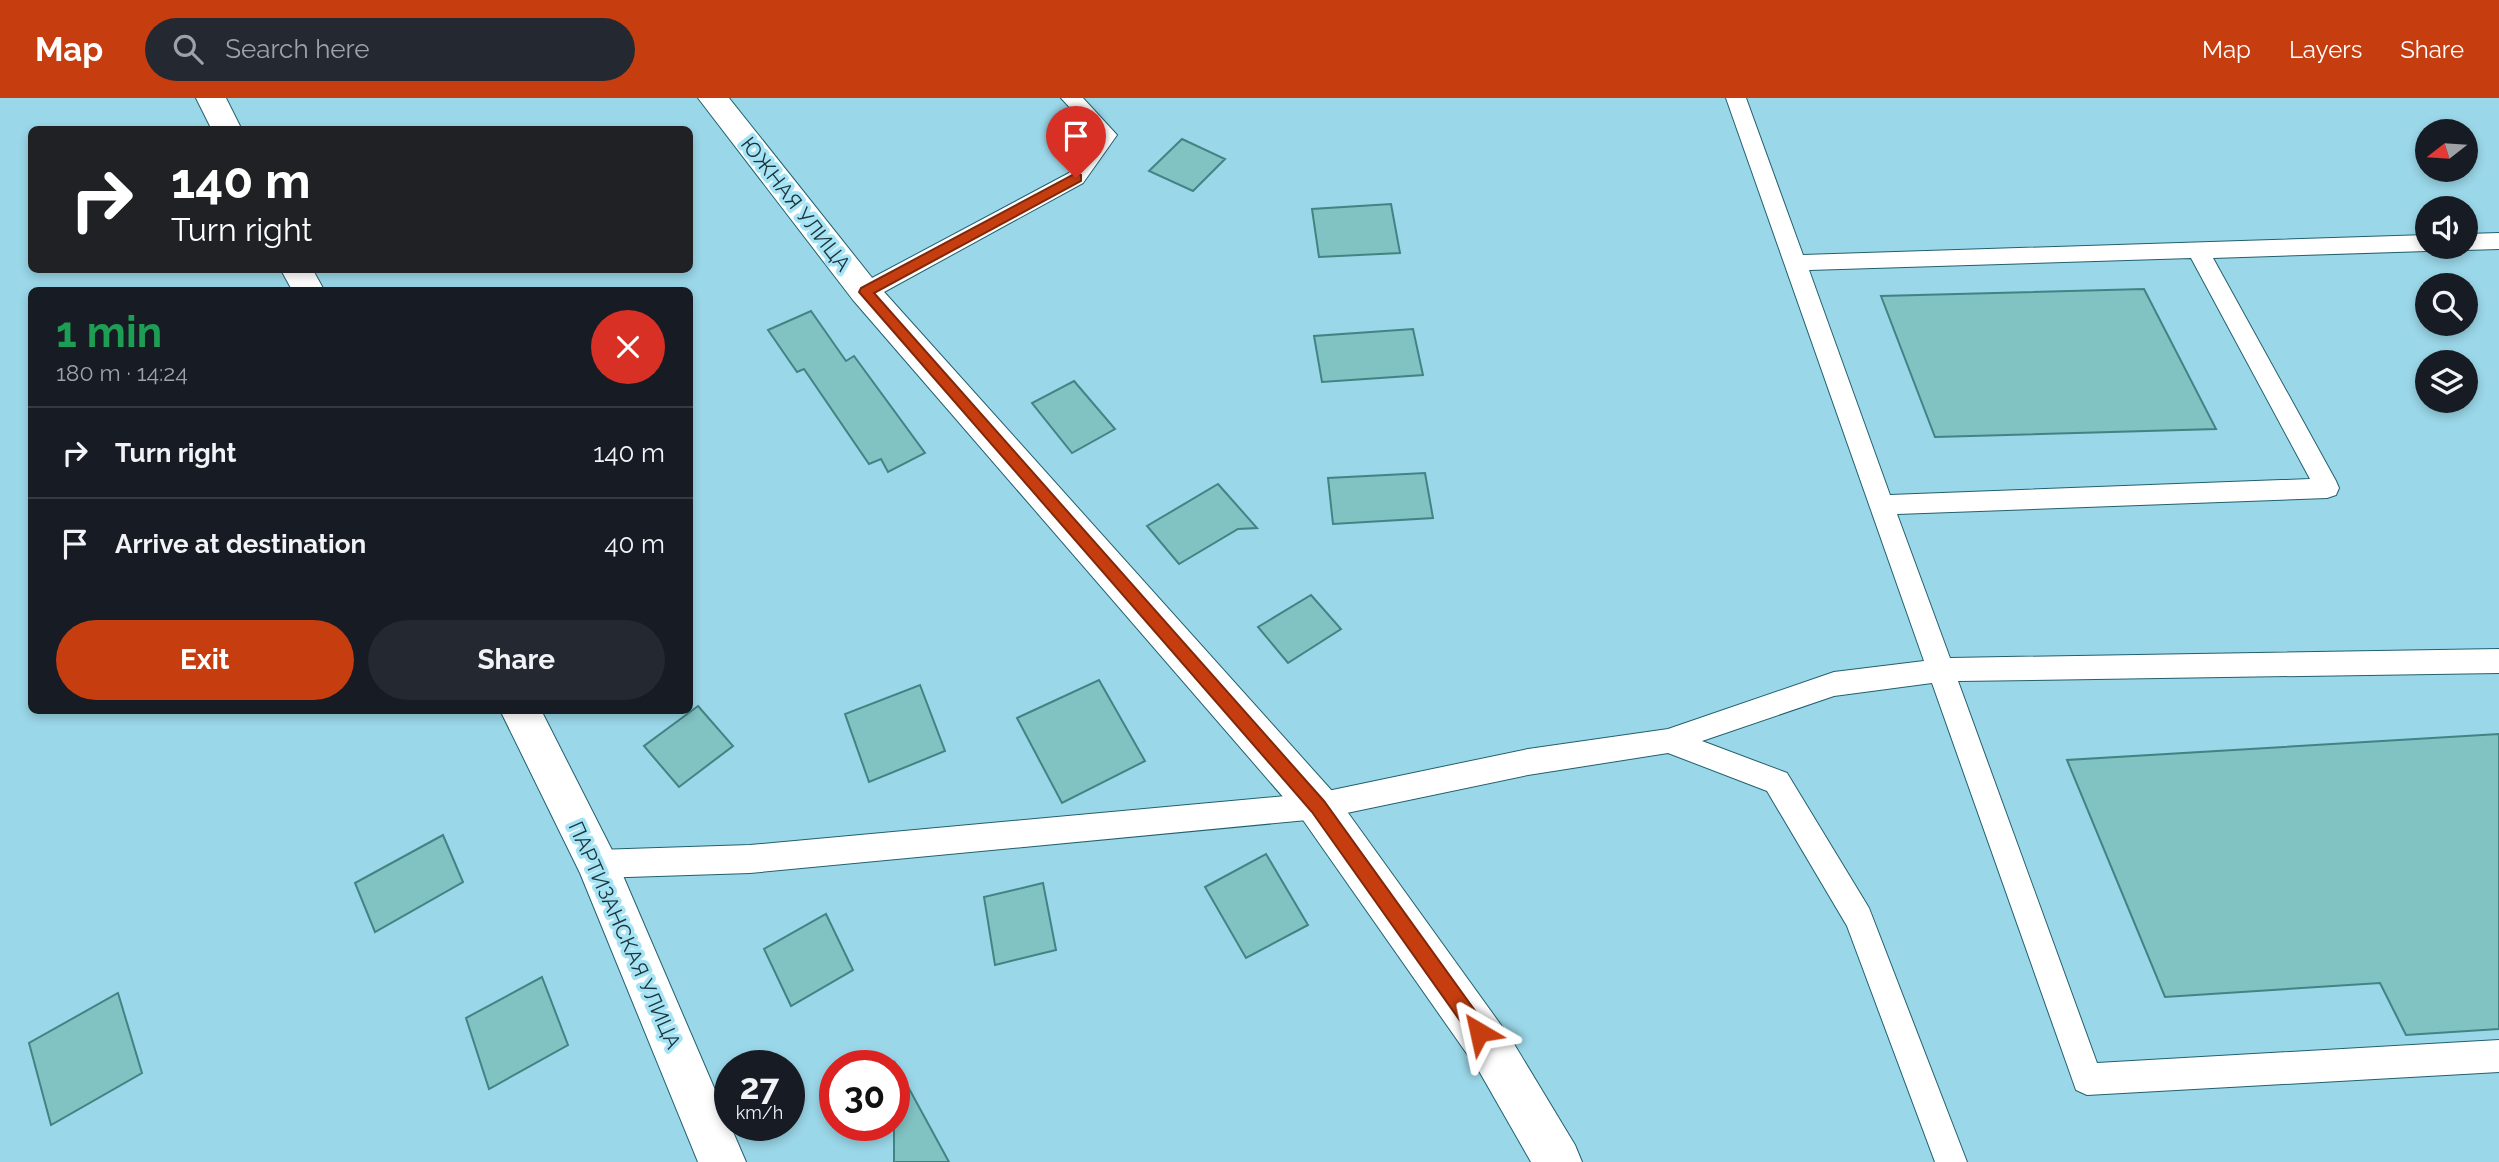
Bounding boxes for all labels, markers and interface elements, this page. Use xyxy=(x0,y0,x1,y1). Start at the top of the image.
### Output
search box xyxy=(145,18,635,81)
text: Map xyxy=(35,30,103,69)
icon: search xyxy=(169,30,207,68)
text: Search here xyxy=(225,34,370,64)
text: Map xyxy=(2202,35,2251,64)
text: Layers xyxy=(2289,35,2362,64)
text: Share xyxy=(2400,35,2464,64)
pin xyxy=(1046,106,1106,178)
icon: arrive xyxy=(1057,117,1095,155)
north arrow xyxy=(2415,119,2478,182)
map controls xyxy=(2415,119,2478,413)
street label: ЮЖНАЯ УЛИЦА xyxy=(736,132,856,276)
text: 140 m xyxy=(171,152,311,209)
icon: right xyxy=(56,154,147,245)
button: sound xyxy=(2415,196,2478,259)
text: Turn right xyxy=(171,211,312,248)
button: search xyxy=(2415,273,2478,336)
text: 1 min xyxy=(56,308,162,357)
button: close xyxy=(591,310,665,384)
button: layers xyxy=(2415,350,2478,413)
text: 180 m · 14:24 xyxy=(56,359,188,386)
icon: right xyxy=(56,434,94,472)
text: Turn right xyxy=(115,438,236,468)
text: 140 m xyxy=(593,438,665,468)
icon: arrive xyxy=(56,525,94,563)
text: Arrive at destination xyxy=(115,529,366,559)
text: 40 m xyxy=(604,529,665,559)
button: Exit xyxy=(56,620,354,700)
button: Share xyxy=(368,620,665,700)
street label: ПАРТИЗАНСКАЯ УЛИЦА xyxy=(564,817,686,1053)
position arrow xyxy=(1442,995,1516,1069)
speed limit sign: 30 xyxy=(819,1050,910,1141)
text: 27 xyxy=(740,1066,779,1107)
text: km/h xyxy=(736,1102,783,1123)

